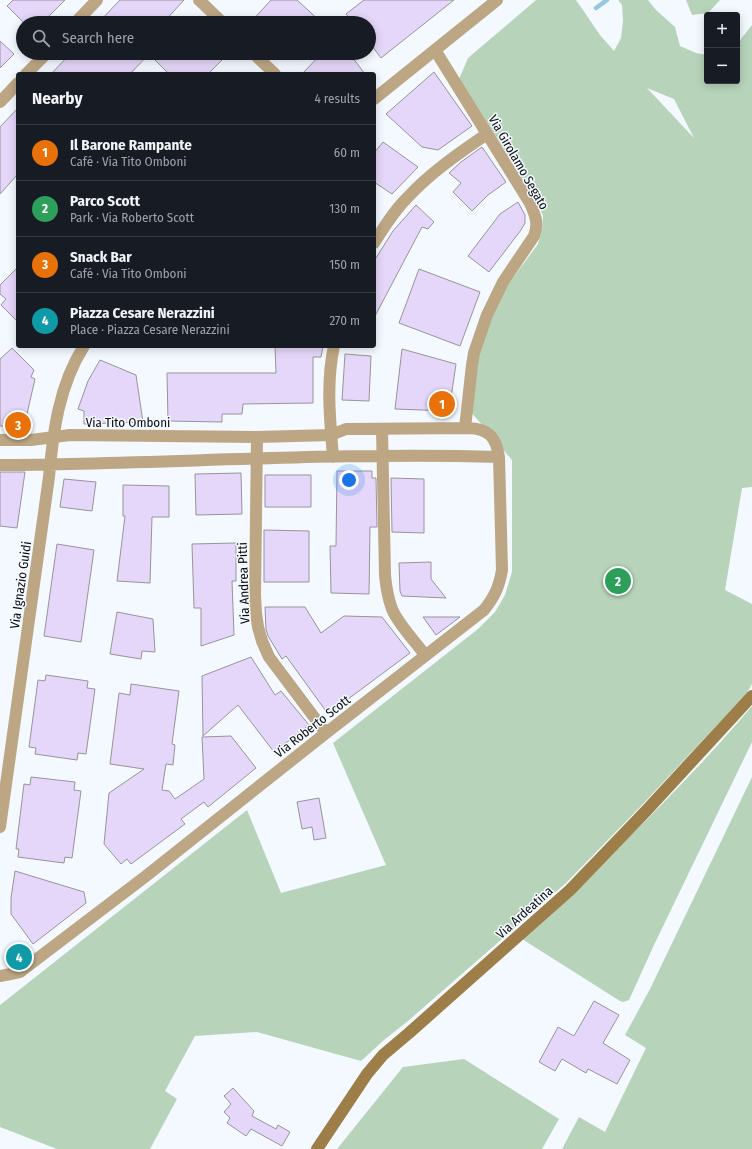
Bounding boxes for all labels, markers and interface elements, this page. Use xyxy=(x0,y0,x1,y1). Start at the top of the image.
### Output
map controls xyxy=(704,12,740,84)
button: + xyxy=(704,12,740,48)
search box xyxy=(16,16,376,60)
icon: search xyxy=(30,27,52,49)
text: Search here xyxy=(62,29,134,47)
button: − xyxy=(704,48,740,84)
text: Nearby xyxy=(32,88,83,109)
text: 4 results xyxy=(314,91,360,106)
street label: Via Girolamo Segato xyxy=(485,112,552,212)
text: Il Barone Rampante xyxy=(70,136,192,154)
text: 1 xyxy=(42,145,48,160)
text: 60 m xyxy=(334,145,360,160)
text: Café · Via Tito Omboni xyxy=(70,154,187,169)
text: Parco Scott xyxy=(70,192,140,210)
text: 2 xyxy=(42,201,48,216)
text: 130 m xyxy=(329,201,360,216)
text: Park · Via Roberto Scott xyxy=(70,210,194,225)
text: Snack Bar xyxy=(70,248,132,266)
text: 3 xyxy=(42,257,48,272)
text: 150 m xyxy=(329,257,360,272)
text: Café · Via Tito Omboni xyxy=(70,266,187,281)
text: Piazza Cesare Nerazzini xyxy=(70,304,215,322)
text: 4 xyxy=(42,313,48,328)
text: 270 m xyxy=(329,313,360,328)
text: Place · Piazza Cesare Nerazzini xyxy=(70,322,230,337)
pin: 1 xyxy=(429,389,455,419)
pin: 3 xyxy=(5,410,31,440)
street label: Via Tito Omboni xyxy=(86,415,170,430)
your location xyxy=(339,470,359,490)
street label: Via Ignazio Guidi xyxy=(7,540,34,630)
street label: Via Andrea Pitti xyxy=(235,542,252,624)
pin: 2 xyxy=(605,566,631,596)
street label: Via Roberto Scott xyxy=(271,692,354,761)
street label: Via Ardeatina xyxy=(493,883,556,942)
pin: 4 xyxy=(6,942,32,972)

